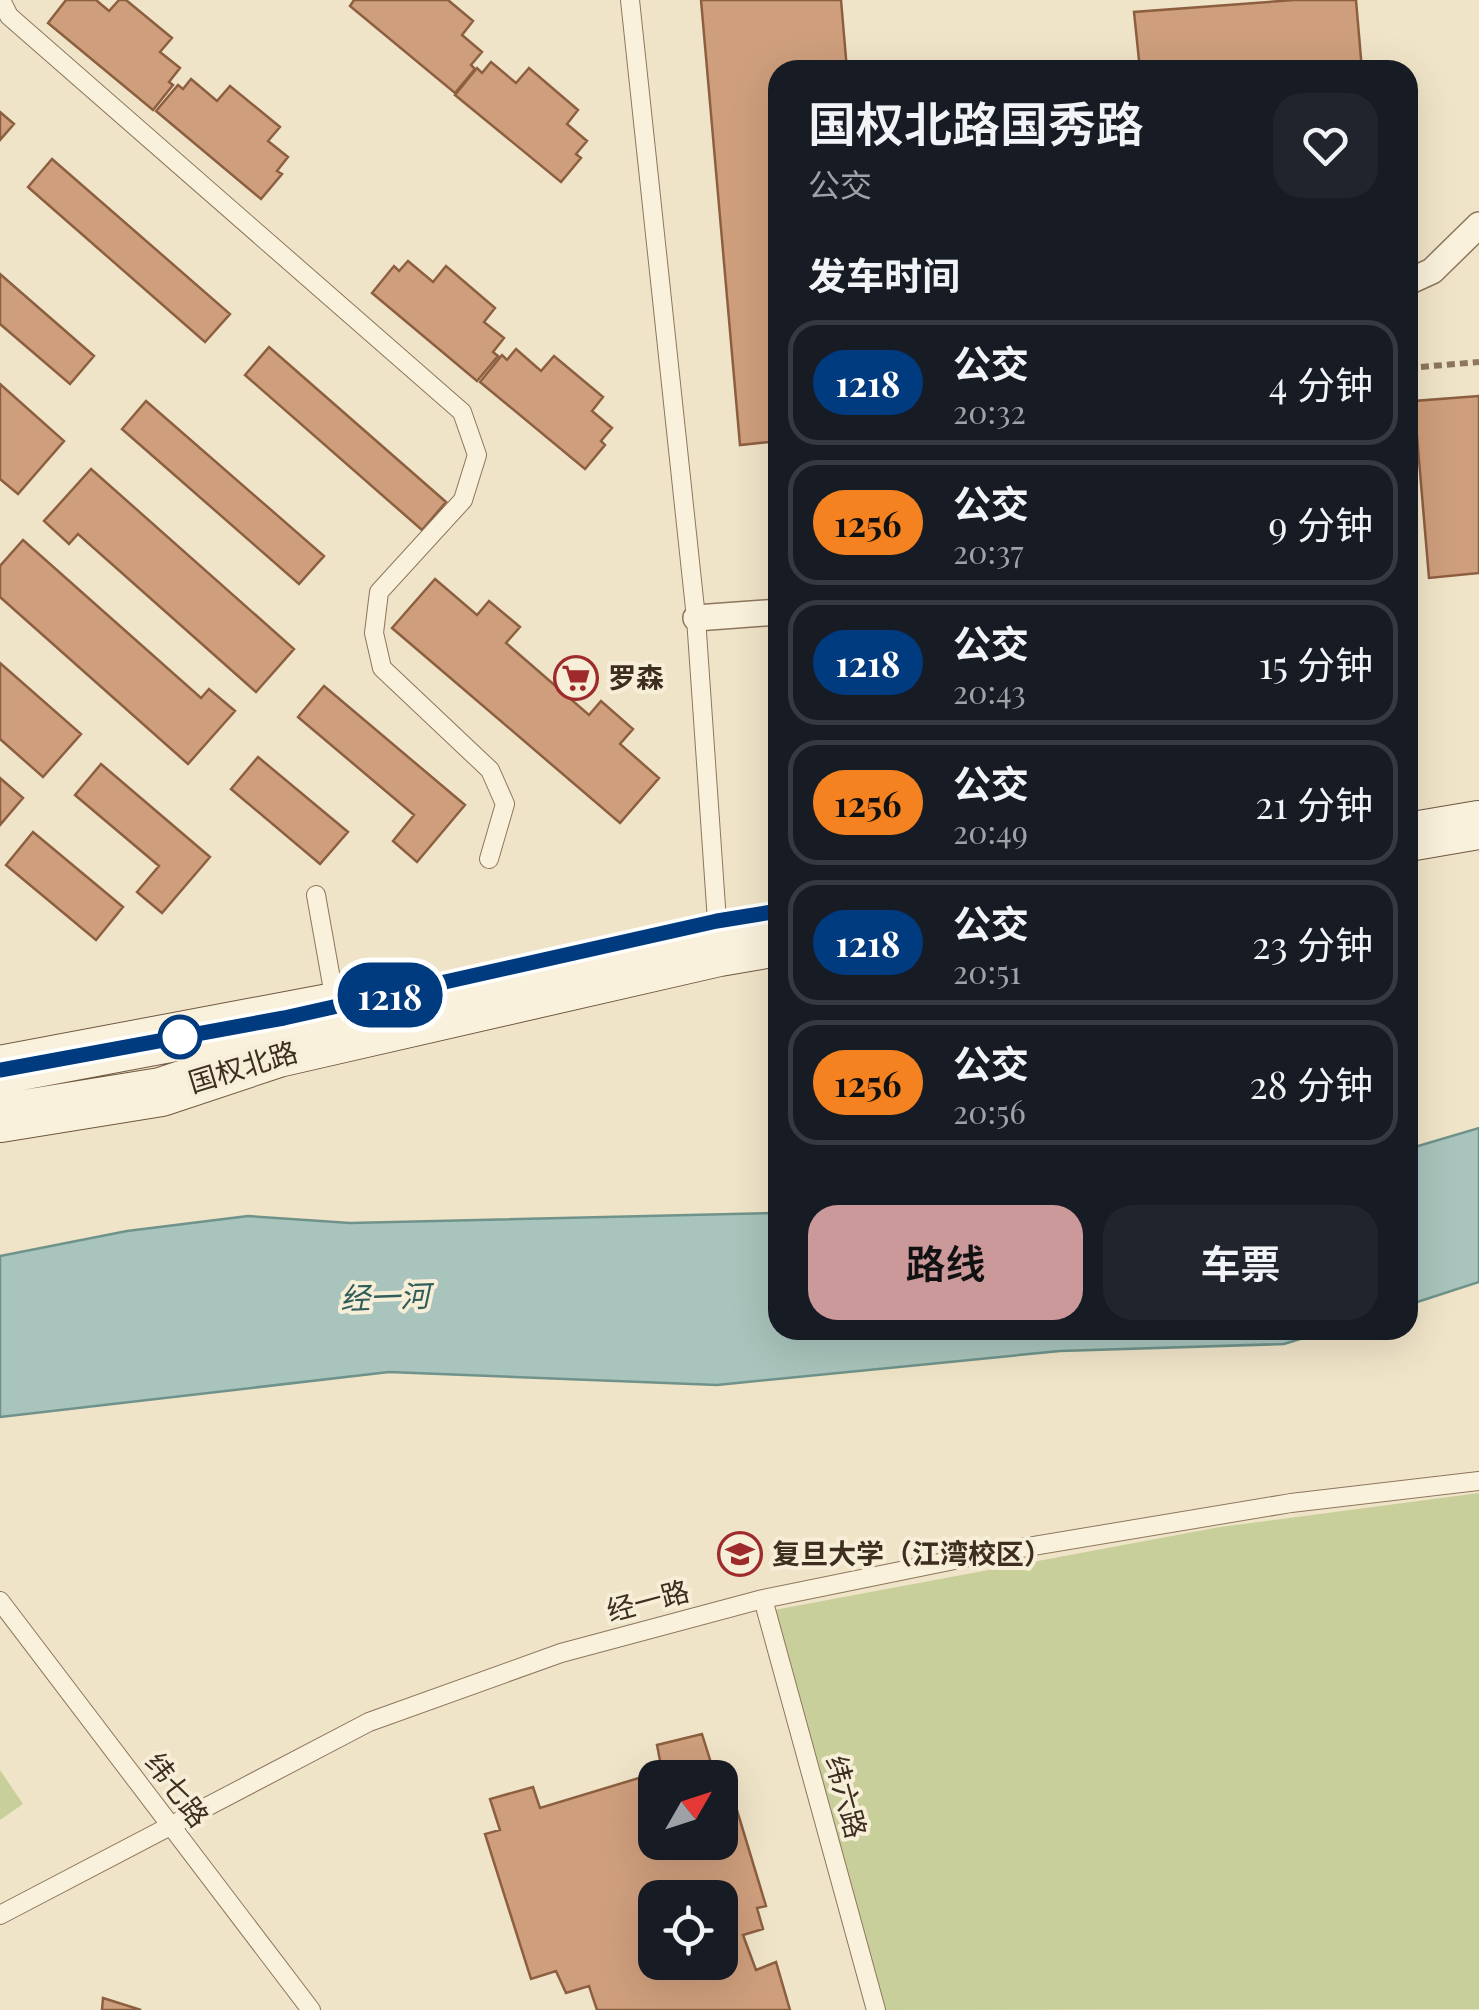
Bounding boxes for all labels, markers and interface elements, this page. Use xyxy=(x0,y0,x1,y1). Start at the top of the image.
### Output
text: 国权北路国秀路 xyxy=(808,90,1144,154)
button: heart xyxy=(1273,93,1378,198)
text: 公交 xyxy=(808,162,872,205)
text: 发车时间 xyxy=(808,249,960,300)
text: 公交 xyxy=(953,337,1029,388)
text: 4 分钟 xyxy=(1269,358,1373,409)
text: 1218 xyxy=(836,359,900,406)
text: 20:32 xyxy=(953,389,1026,432)
text: 公交 xyxy=(953,477,1029,528)
text: 9 分钟 xyxy=(1268,498,1373,549)
text: 1256 xyxy=(834,499,902,546)
text: 20:37 xyxy=(953,529,1023,572)
text: 公交 xyxy=(953,617,1029,668)
text: 15 分钟 xyxy=(1259,638,1373,689)
text: 1218 xyxy=(836,639,900,686)
supermarket icon: 罗森 xyxy=(553,655,599,701)
place label: 罗森 xyxy=(608,658,664,695)
text: 20:43 xyxy=(953,669,1026,712)
text: 公交 xyxy=(953,757,1029,808)
text: 21 分钟 xyxy=(1255,778,1373,829)
text: 1256 xyxy=(834,779,902,826)
text: 20:49 xyxy=(953,809,1028,852)
text: 公交 xyxy=(953,897,1029,948)
text: 23 分钟 xyxy=(1252,918,1373,969)
text: 1218 xyxy=(836,919,900,966)
text: 20:51 xyxy=(953,949,1021,992)
line badge: 1218 xyxy=(320,962,460,1028)
text: 1218 xyxy=(358,972,422,1019)
unlabelled marker xyxy=(159,1016,201,1058)
street label: 国权北路 xyxy=(184,1031,302,1100)
text: 公交 xyxy=(953,1037,1029,1088)
text: 28 分钟 xyxy=(1250,1058,1373,1109)
text: 1256 xyxy=(834,1059,902,1106)
text: 20:56 xyxy=(953,1089,1026,1132)
button: 路线 xyxy=(808,1205,1083,1320)
button: 车票 xyxy=(1103,1205,1378,1320)
water label: 经一河 xyxy=(339,1274,436,1318)
school or university icon: 复旦大学（江湾校区） xyxy=(717,1531,763,1577)
place label: 复旦大学（江湾校区） xyxy=(772,1534,1052,1571)
street label: 经一路 xyxy=(602,1571,693,1628)
street label: 纬七路 xyxy=(138,1744,218,1834)
street label: 纬六路 xyxy=(819,1751,876,1842)
north arrow xyxy=(638,1760,738,1860)
map controls xyxy=(638,1760,738,1980)
button: locate xyxy=(638,1880,738,1980)

